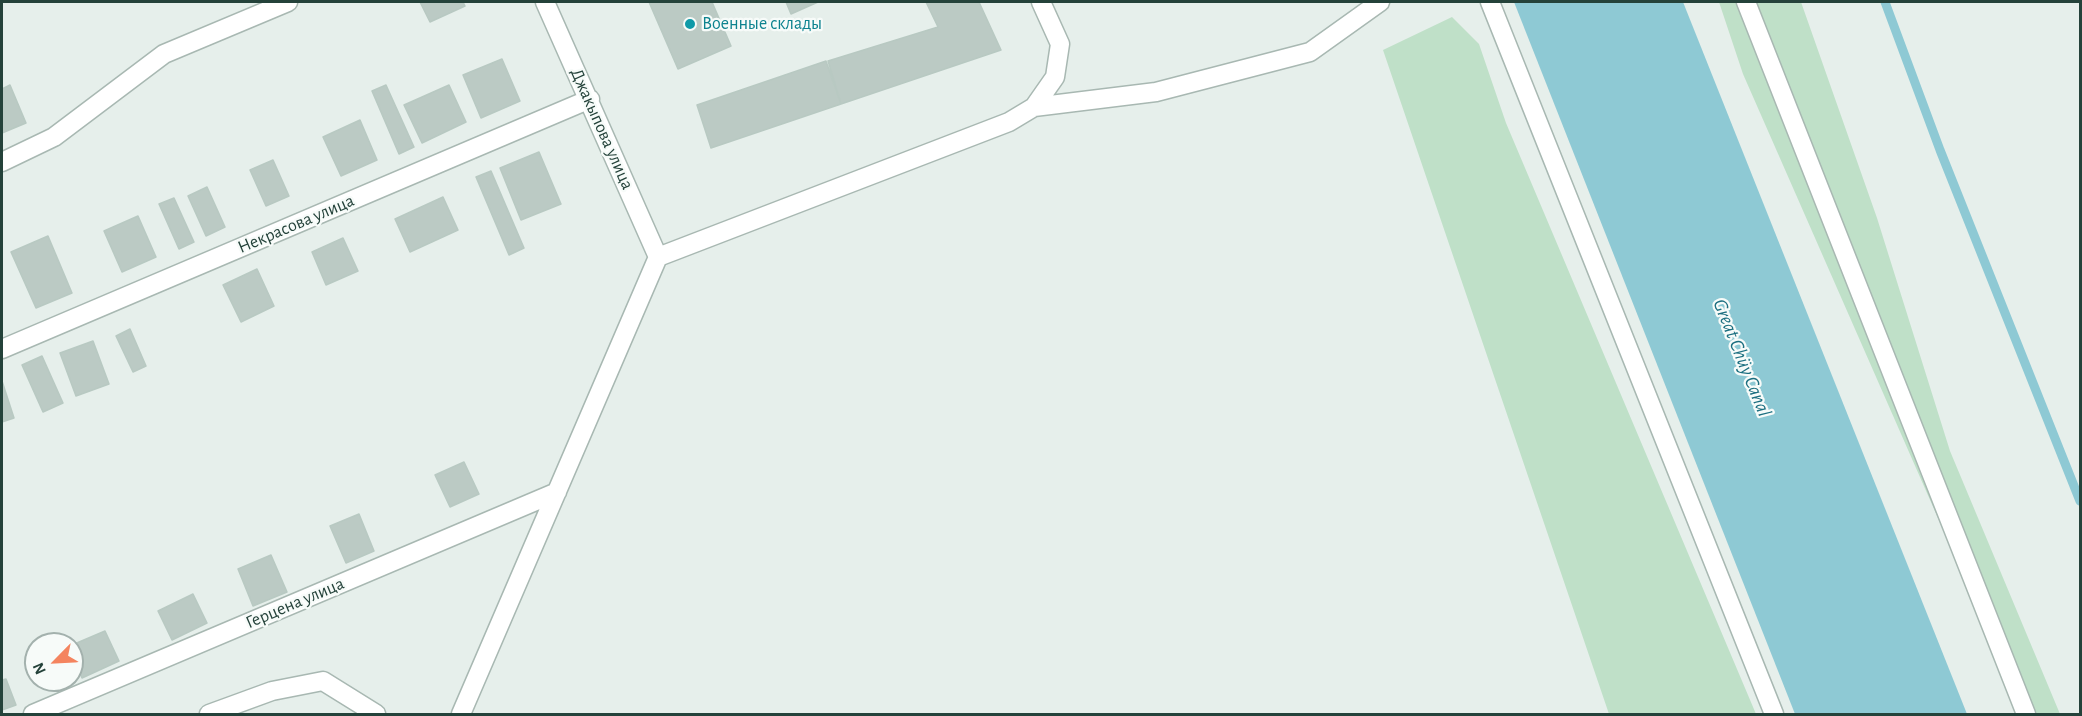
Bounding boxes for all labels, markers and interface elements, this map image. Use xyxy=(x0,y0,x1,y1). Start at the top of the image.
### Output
place label: Военные склады xyxy=(702,13,822,35)
marker: Военные склады xyxy=(683,17,697,31)
street label: Джакыпова улица xyxy=(566,65,638,193)
street label: Некрасова улица xyxy=(234,190,358,258)
water label: Great Chüy Canal xyxy=(1707,296,1777,420)
street label: Герцена улица xyxy=(242,573,348,633)
north arrow xyxy=(24,632,84,692)
text: N xyxy=(30,660,49,677)

